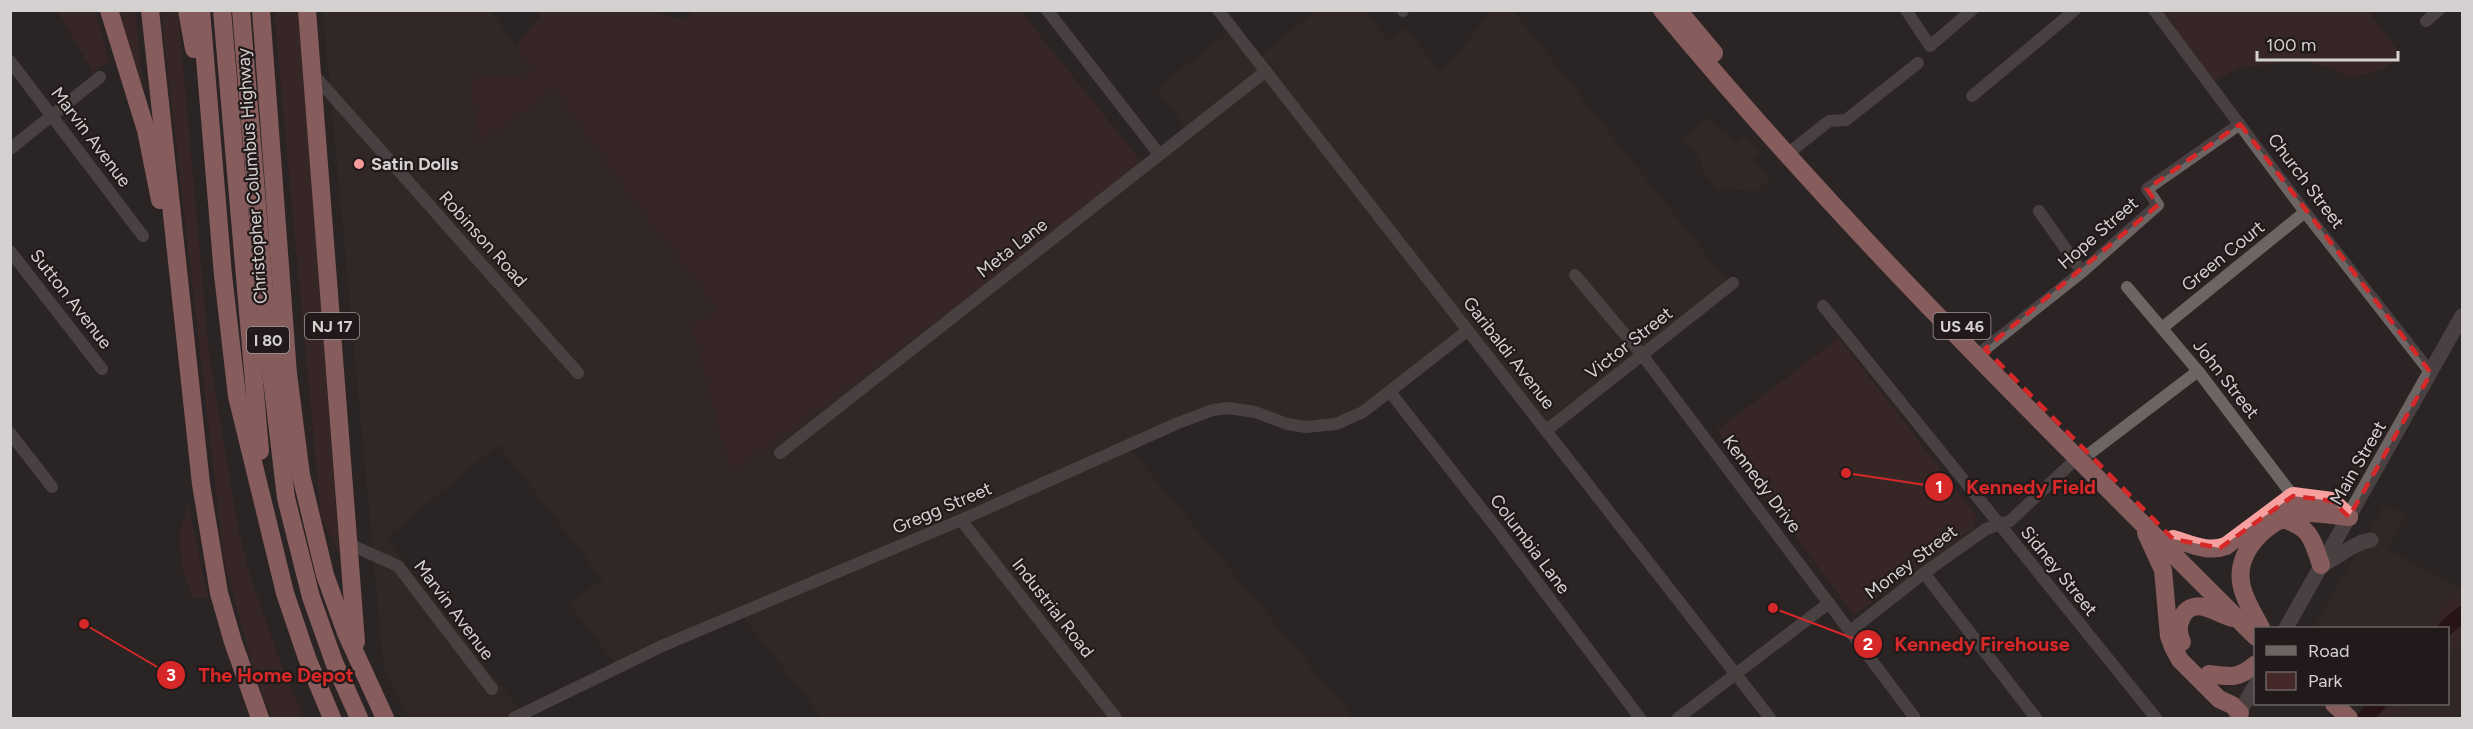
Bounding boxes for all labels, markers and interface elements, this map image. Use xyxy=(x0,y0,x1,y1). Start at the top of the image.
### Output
scale bar xyxy=(2257,24,2398,62)
text: 100 m xyxy=(2266,34,2316,56)
street label: Christopher Columbus Highway xyxy=(232,47,272,305)
street label: Marvin Avenue xyxy=(46,83,136,191)
street label: Church Street xyxy=(2263,129,2349,233)
place label: Satin Dolls xyxy=(371,153,459,175)
marker: Satin Dolls xyxy=(352,157,366,171)
street label: Robinson Road xyxy=(434,187,532,291)
street label: Hope Street xyxy=(2053,192,2143,274)
street label: Meta Lane xyxy=(972,213,1052,282)
street label: Green Court xyxy=(2177,216,2269,296)
street label: Sutton Avenue xyxy=(25,245,117,353)
street label: Garibaldi Avenue xyxy=(1458,292,1560,414)
street label: Victor Street xyxy=(1581,302,1677,384)
road number: NJ 17 xyxy=(305,313,359,339)
road number: US 46 xyxy=(1934,313,1990,339)
road number: I 80 xyxy=(247,327,289,353)
street label: John Street xyxy=(2188,335,2264,423)
street label: Main Street xyxy=(2325,417,2391,509)
street label: Kennedy Drive xyxy=(1718,431,1806,537)
callout: Kennedy Field xyxy=(1924,468,2108,506)
text: Kennedy Field xyxy=(1966,475,2096,499)
text: 1 xyxy=(1935,476,1943,498)
street label: Gregg Street xyxy=(889,477,995,539)
street label: Columbia Lane xyxy=(1485,490,1575,598)
street label: Money Street xyxy=(1861,520,1962,604)
street label: Sidney Street xyxy=(2016,521,2102,621)
street label: Industrial Road xyxy=(1007,554,1099,662)
street label: Marvin Avenue xyxy=(409,556,499,664)
callout: Kennedy Firehouse xyxy=(1853,625,2082,663)
legend xyxy=(2254,627,2449,705)
text: Kennedy Firehouse xyxy=(1894,632,2070,656)
text: 2 xyxy=(1863,633,1873,655)
text: Road xyxy=(2308,640,2349,662)
callout: The Home Depot xyxy=(156,656,366,694)
text: The Home Depot xyxy=(198,663,354,687)
text: 3 xyxy=(166,664,176,686)
text: Park xyxy=(2308,670,2343,692)

